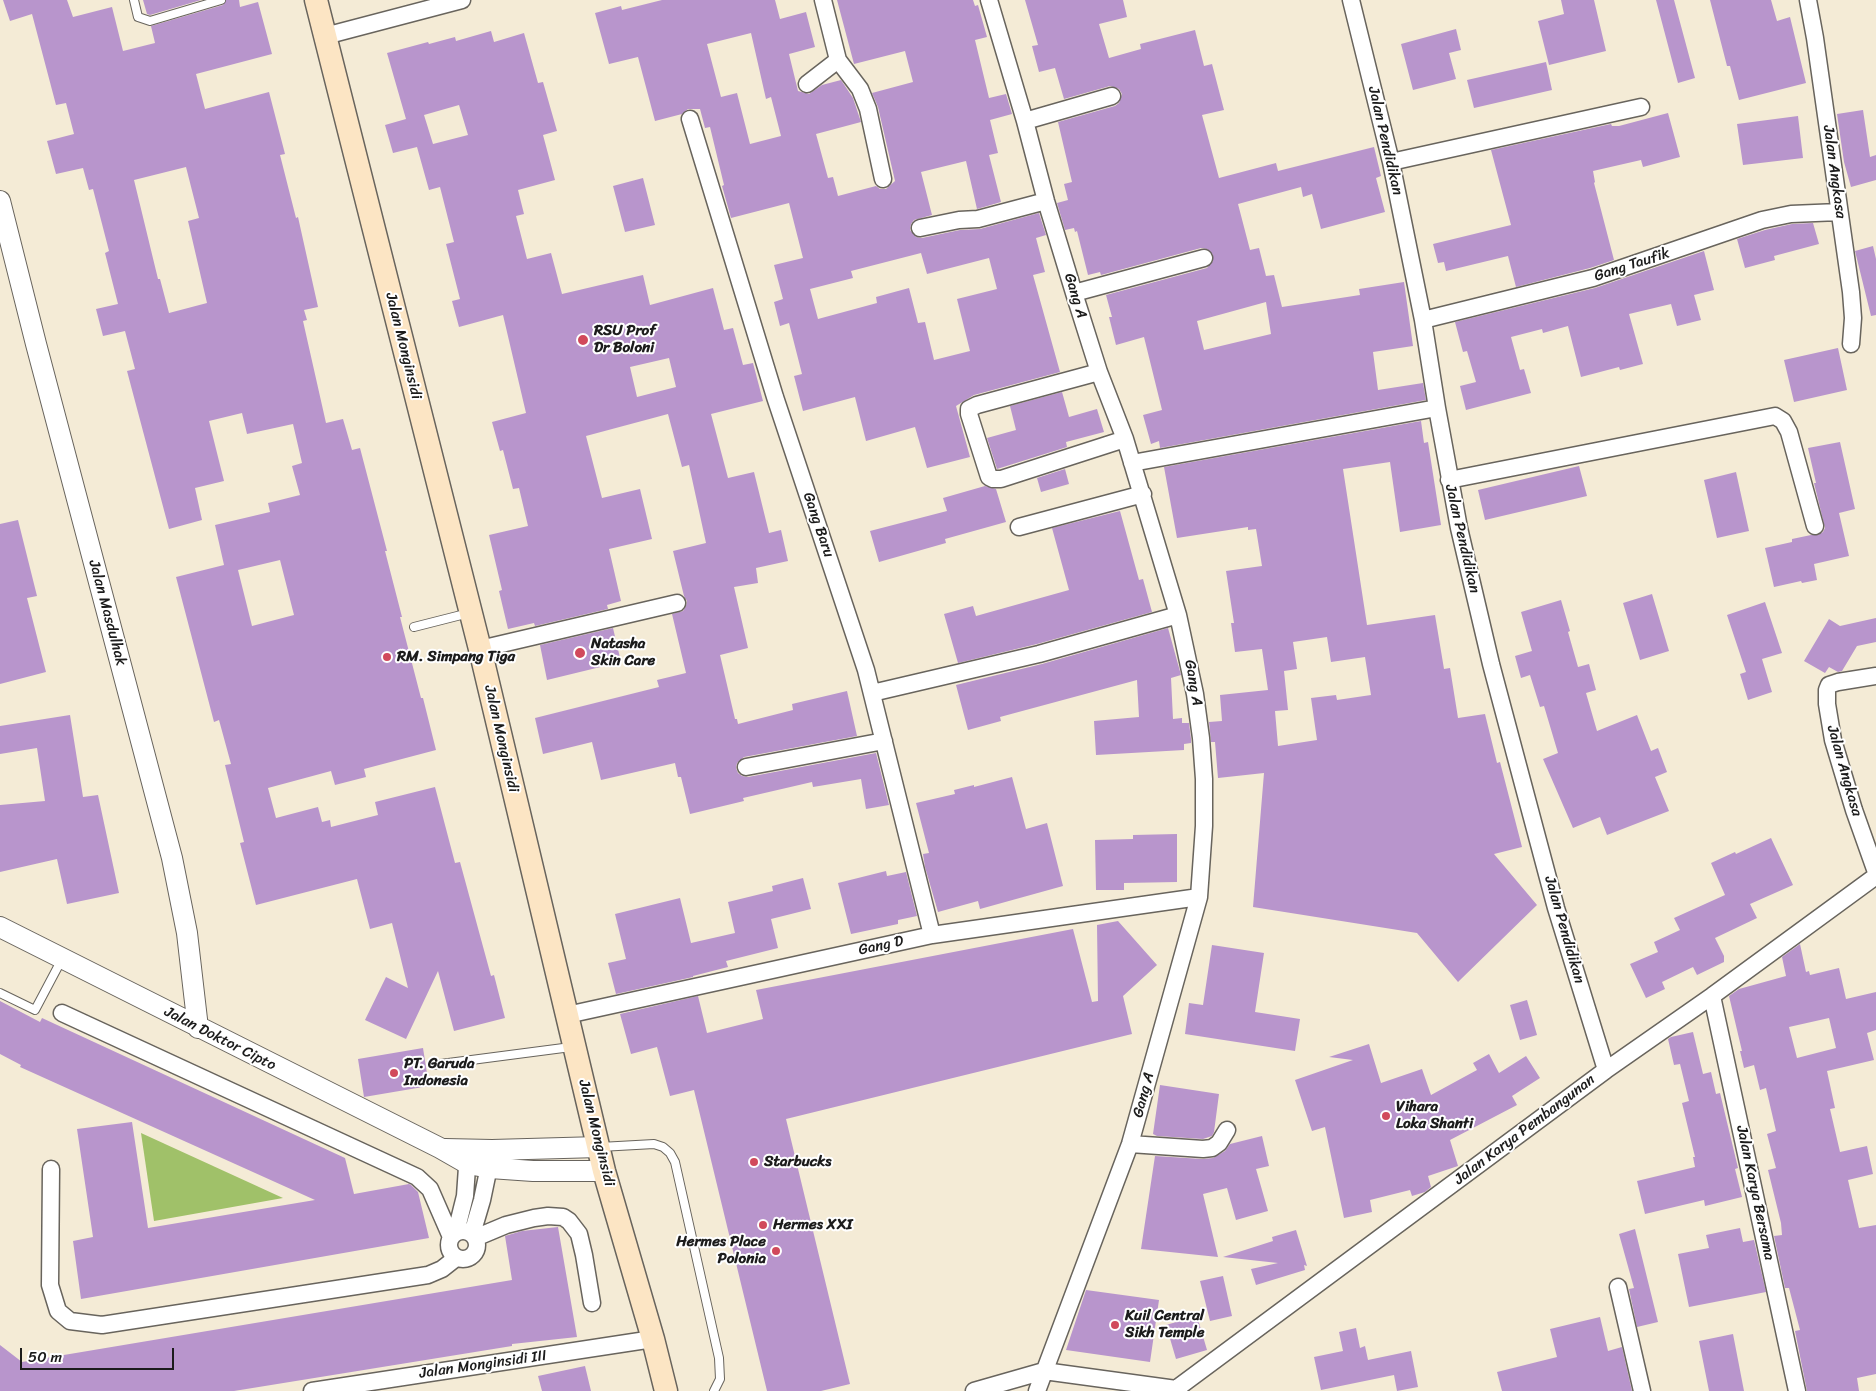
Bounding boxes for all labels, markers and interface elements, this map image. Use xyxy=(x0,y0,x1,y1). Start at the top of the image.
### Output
street label: Jalan Pendidikan xyxy=(1364,85,1406,197)
street label: Jalan Angkasa xyxy=(1819,124,1849,220)
street label: Gang Taufik xyxy=(1592,244,1672,286)
street label: Gang A xyxy=(1060,271,1090,321)
street label: Jalan Monginsidi xyxy=(381,291,425,401)
place label: RSU Prof Dr Boloni xyxy=(594,322,656,357)
marker: RSU Prof Dr Boloni xyxy=(576,333,590,347)
street label: Jalan Pendidikan xyxy=(1441,483,1483,595)
street label: Gang Baru xyxy=(798,490,838,560)
street label: Jalan Masdulhak xyxy=(84,558,130,668)
place label: Natasha Skin Care xyxy=(591,635,655,670)
marker: Natasha Skin Care xyxy=(573,646,587,660)
place label: RM. Simpang Tiga xyxy=(397,648,515,666)
marker: RM. Simpang Tiga xyxy=(381,651,393,663)
street label: Gang A xyxy=(1180,659,1206,707)
street label: Jalan Monginsidi xyxy=(480,684,522,794)
street label: Jalan Angkasa xyxy=(1822,723,1866,819)
street label: Jalan Pendidikan xyxy=(1540,874,1588,986)
street label: Gang D xyxy=(857,932,905,960)
street label: Jalan Doktor Cipto xyxy=(161,1003,279,1075)
place label: PT. Garuda Indonesia xyxy=(404,1055,474,1090)
marker: PT. Garuda Indonesia xyxy=(388,1067,400,1079)
street label: Gang A xyxy=(1129,1070,1159,1120)
street label: Jalan Karya Pembangunan xyxy=(1451,1071,1599,1189)
street label: Jalan Monginsidi xyxy=(574,1078,618,1188)
place label: Vihara Loka Shanti xyxy=(1396,1098,1473,1133)
marker: Vihara Loka Shanti xyxy=(1380,1110,1392,1122)
street label: Jalan Karya Bersama xyxy=(1732,1124,1778,1262)
place label: Starbucks xyxy=(764,1153,831,1171)
marker: Starbucks xyxy=(748,1156,760,1168)
place label: Hermes XXI xyxy=(773,1216,852,1234)
marker: Hermes XXI xyxy=(757,1219,769,1231)
place label: Hermes Place Polonia xyxy=(676,1233,766,1268)
marker: Hermes Place Polonia xyxy=(770,1245,782,1257)
place label: Kuil Central Sikh Temple xyxy=(1125,1307,1204,1342)
marker: Kuil Central Sikh Temple xyxy=(1109,1319,1121,1331)
scale bar xyxy=(22,1338,176,1370)
text: 50 m xyxy=(28,1344,62,1370)
street label: Jalan Monginsidi III xyxy=(418,1347,548,1383)

